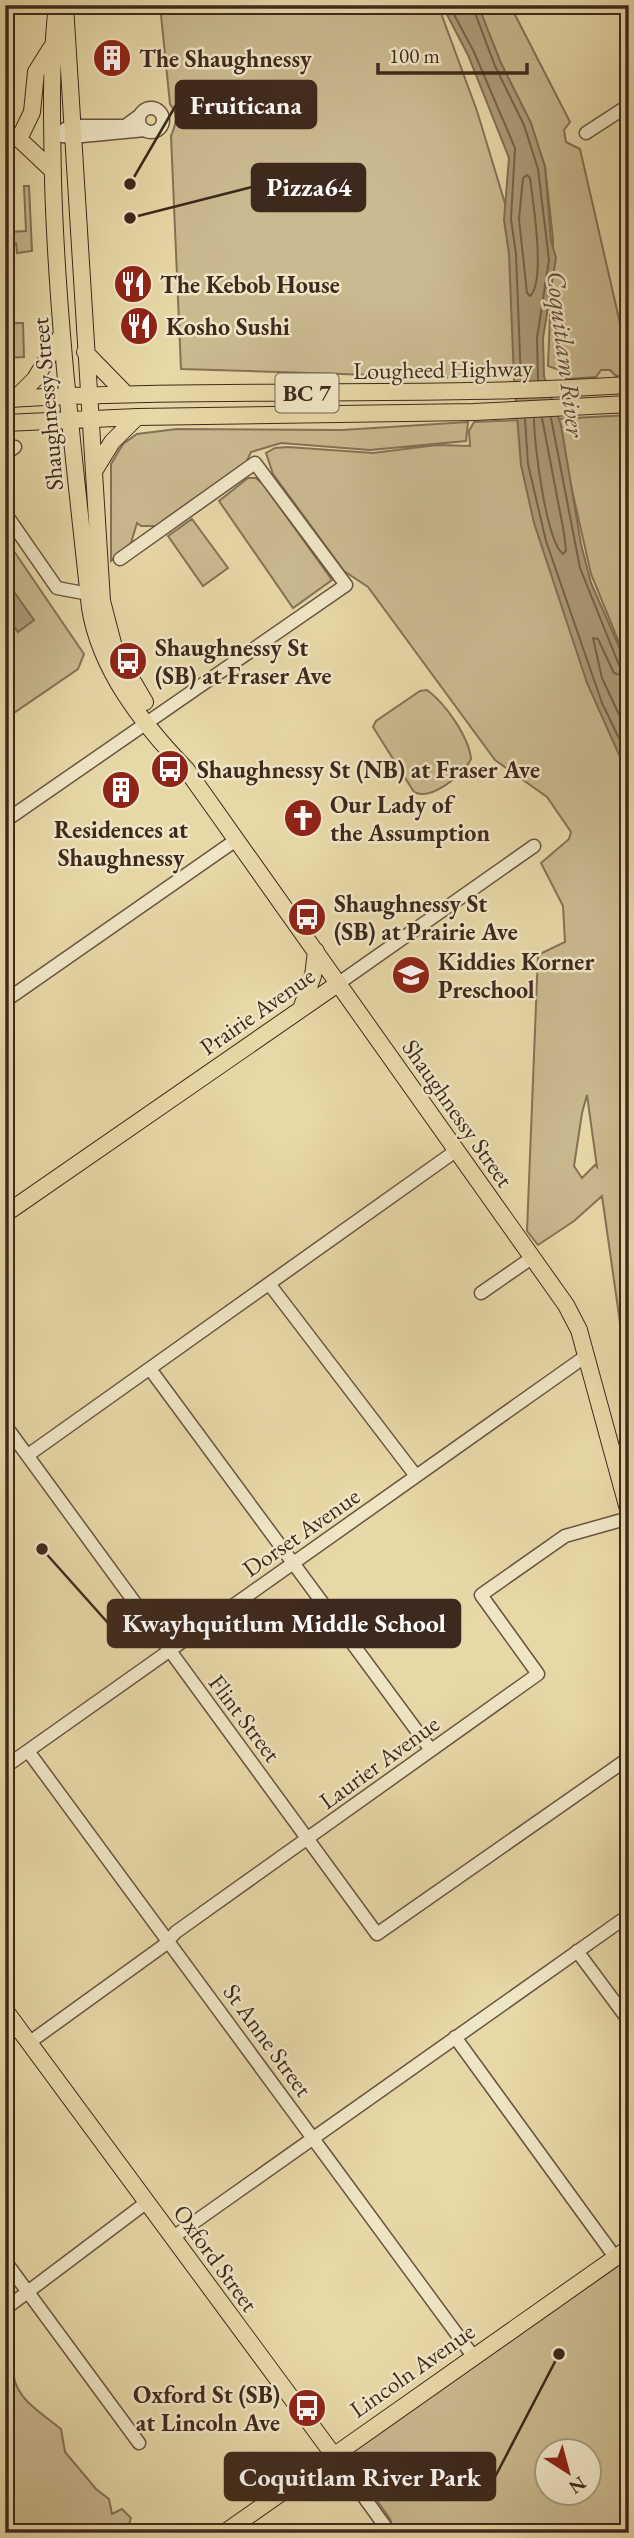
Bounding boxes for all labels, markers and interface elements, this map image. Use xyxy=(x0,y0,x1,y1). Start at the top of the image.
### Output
scale bar xyxy=(378,32,527,76)
building icon: The Shaughnessy xyxy=(91,37,133,79)
text: 100 m xyxy=(389,42,440,69)
place label: The Shaughnessy xyxy=(139,43,312,75)
callout: Fruiticana xyxy=(176,81,316,128)
text: Fruiticana xyxy=(190,88,303,122)
callout: Pizza64 xyxy=(252,164,365,211)
text: Pizza64 xyxy=(266,170,352,204)
restaurant icon: The Kebob House xyxy=(112,263,154,305)
place label: The Kebob House xyxy=(160,269,340,300)
water label: Coquitlam River xyxy=(538,269,593,440)
restaurant icon: Kosho Sushi xyxy=(118,305,160,347)
place label: Kosho Sushi xyxy=(166,311,290,342)
street label: Shaughnessy Street xyxy=(24,316,70,492)
street label: Lougheed Highway xyxy=(353,352,534,386)
road number: BC 7 xyxy=(276,374,338,412)
place label: Shaughnessy St (SB) at Fraser Ave xyxy=(155,632,332,691)
bus stop icon: Shaughnessy St (SB) at Fraser Ave xyxy=(107,640,149,682)
bus stop icon: Shaughnessy St (NB) at Fraser Ave xyxy=(149,748,191,790)
place label: Shaughnessy St (NB) at Fraser Ave xyxy=(197,754,540,786)
building icon: Residences at Shaughnessy xyxy=(100,769,142,811)
place label: Our Lady of the Assumption xyxy=(330,789,490,848)
church icon: Our Lady of the Assumption xyxy=(282,797,324,839)
place label: Residences at Shaughnessy xyxy=(54,814,188,874)
place label: Shaughnessy St (SB) at Prairie Ave xyxy=(334,888,518,947)
bus stop icon: Shaughnessy St (SB) at Prairie Ave xyxy=(286,896,328,938)
place label: Kiddies Korner Preschool xyxy=(438,946,594,1005)
school or university icon: Kiddies Korner Preschool xyxy=(390,954,432,996)
street label: Prairie Avenue xyxy=(193,960,321,1062)
street label: Shaughnessy Street xyxy=(395,1033,521,1193)
street label: Dorset Avenue xyxy=(236,1480,366,1584)
callout: Kwayhquitlum Middle School xyxy=(108,1600,460,1647)
text: Kwayhquitlum Middle School xyxy=(122,1606,446,1640)
street label: Flint Street xyxy=(202,1668,288,1768)
street label: Laurier Avenue xyxy=(313,1708,445,1816)
street label: St Anne Street xyxy=(217,1977,320,2103)
street label: Oxford Street xyxy=(167,2198,266,2318)
street label: Lincoln Avenue xyxy=(344,2316,480,2424)
place label: Oxford St (SB) at Lincoln Ave xyxy=(133,2379,280,2438)
bus stop icon: Oxford St (SB) at Lincoln Ave xyxy=(286,2387,328,2429)
north arrow xyxy=(532,2436,602,2506)
callout: Coquitlam River Park xyxy=(225,2453,495,2500)
text: Coquitlam River Park xyxy=(239,2460,482,2494)
text: N xyxy=(564,2471,591,2500)

